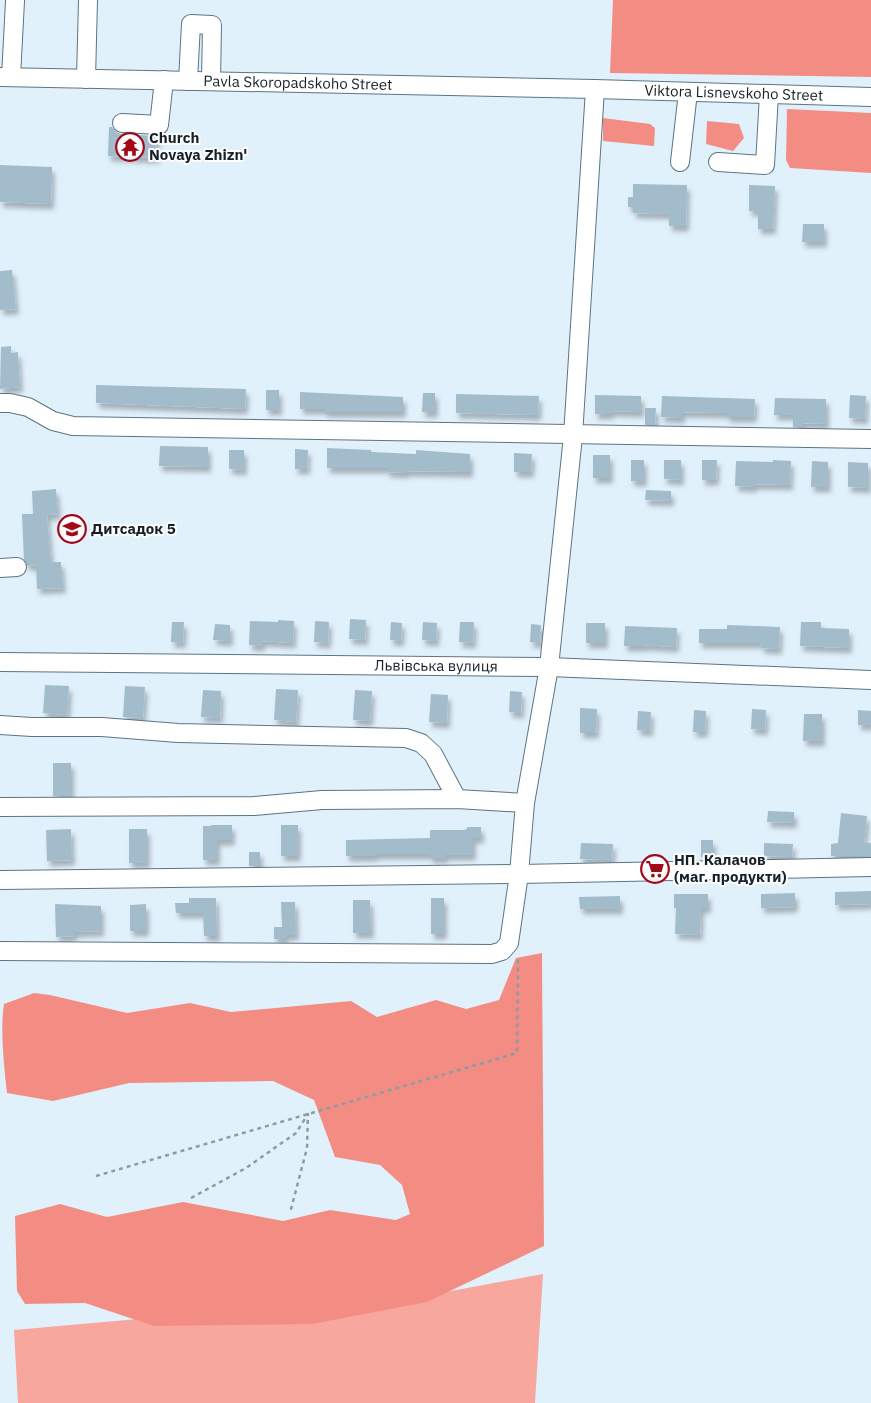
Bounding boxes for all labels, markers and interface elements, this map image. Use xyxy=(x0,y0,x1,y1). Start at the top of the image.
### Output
street label: Pavla Skoropadskoho Street xyxy=(203,71,393,94)
street label: Viktora Lisnevskoho Street xyxy=(644,80,824,105)
place label: Church Novaya Zhizn' xyxy=(149,128,247,164)
temple icon: Church Novaya Zhizn' xyxy=(115,132,145,162)
school or university icon: Дитсадок 5 xyxy=(57,514,87,544)
place label: Дитсадок 5 xyxy=(91,519,176,538)
street label: Львівська вулиця xyxy=(374,655,498,676)
place label: НП. Калачов (маг. продукти) xyxy=(674,850,787,886)
supermarket icon: НП. Калачов (маг. продукти) xyxy=(640,854,670,884)

